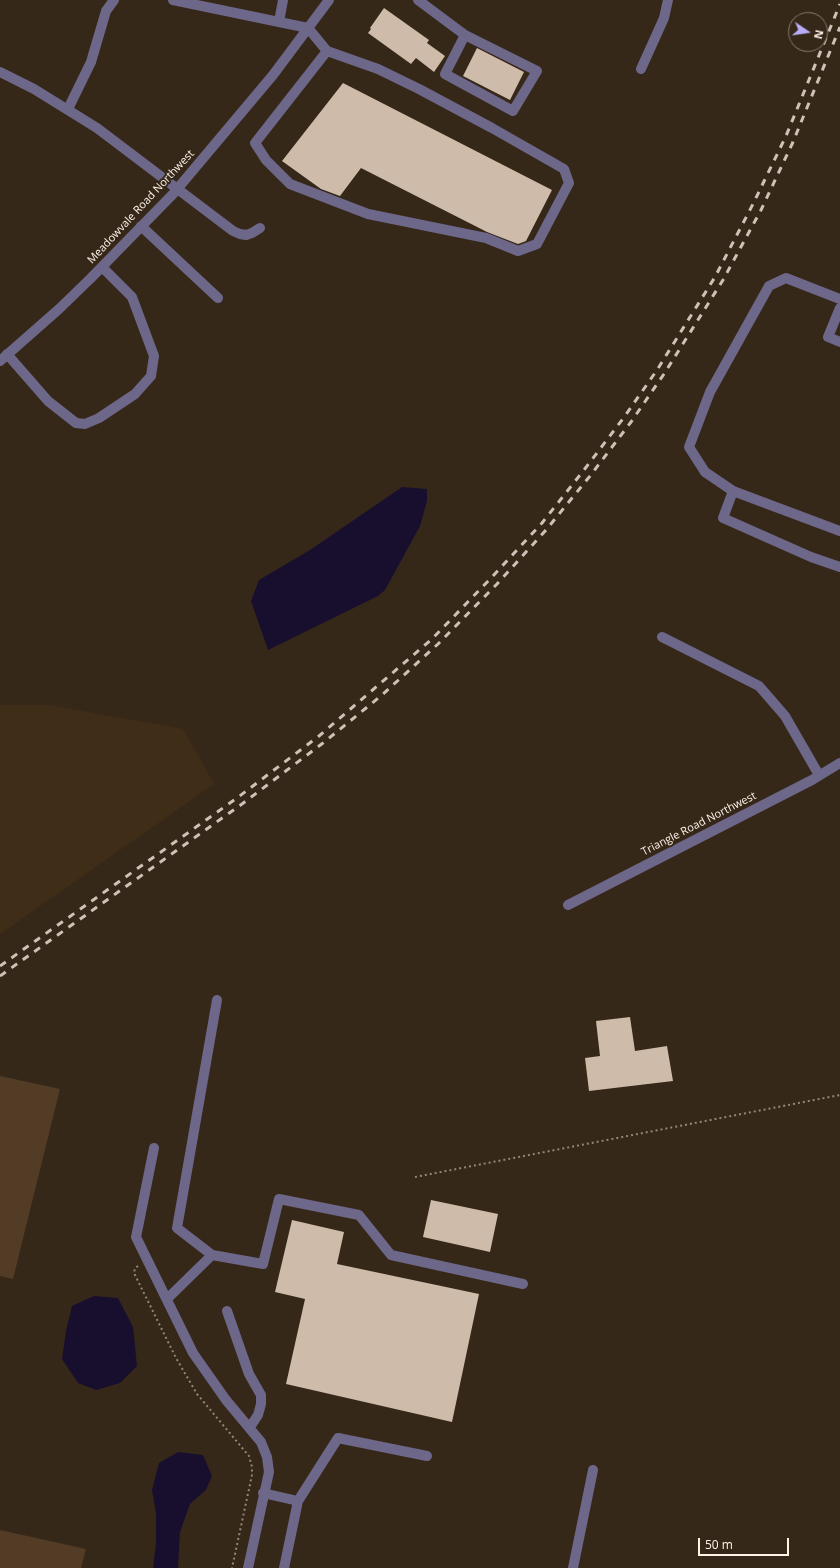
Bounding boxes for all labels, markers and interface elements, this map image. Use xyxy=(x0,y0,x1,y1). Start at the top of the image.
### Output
north arrow xyxy=(788,12,828,52)
text: N xyxy=(811,29,828,41)
street label: Meadowvale Road Northwest xyxy=(85,147,197,267)
street label: Triangle Road Northwest xyxy=(639,789,759,859)
scale bar xyxy=(700,1530,791,1556)
text: 50 m xyxy=(705,1536,733,1553)

